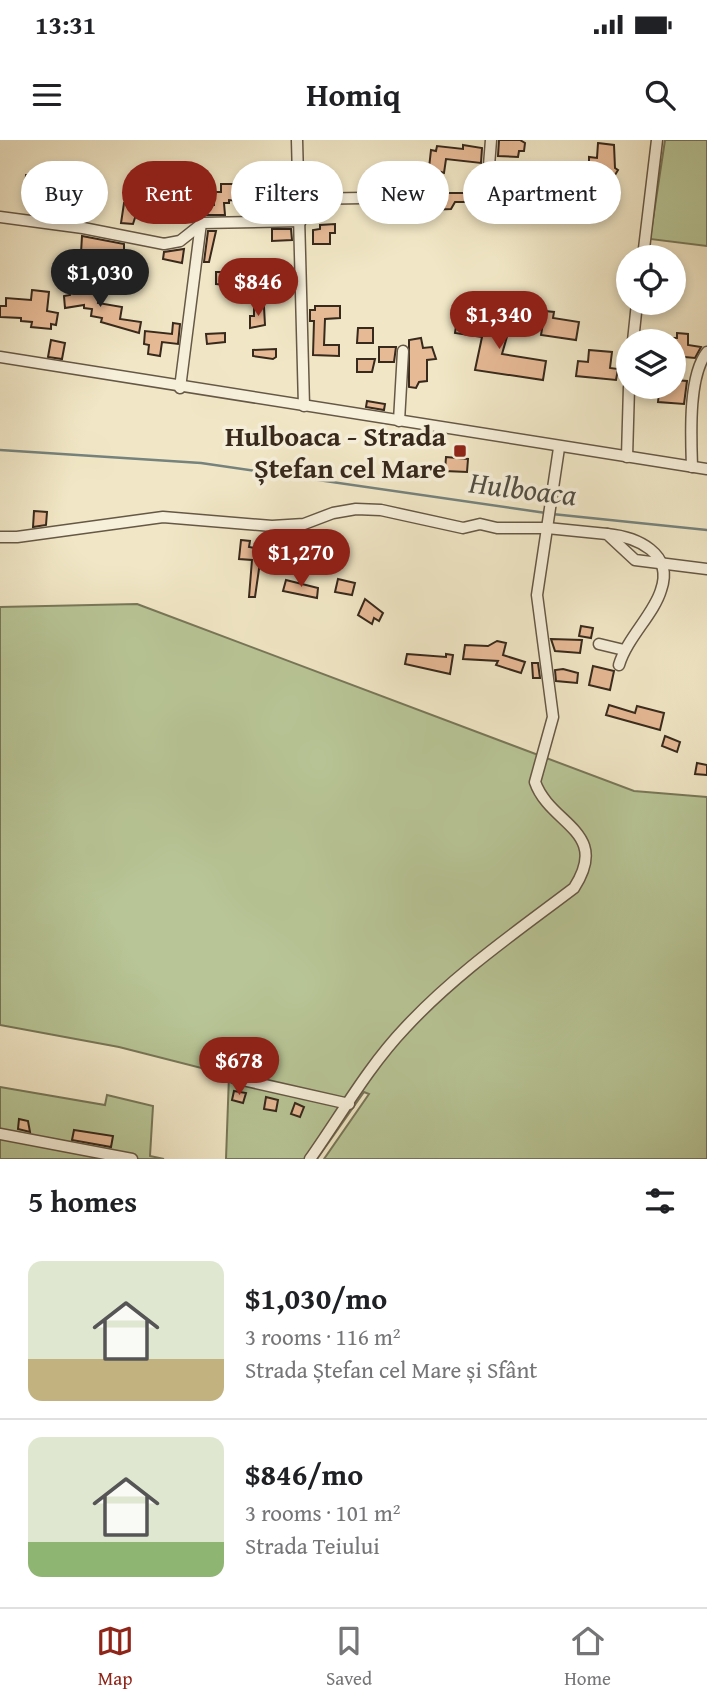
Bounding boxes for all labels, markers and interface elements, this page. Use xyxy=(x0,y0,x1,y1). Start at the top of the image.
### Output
text: 13:31 xyxy=(35,5,96,44)
text: Homiq xyxy=(306,71,401,118)
icon: menu xyxy=(28,76,66,114)
icon: search xyxy=(641,76,679,114)
chip: Buy xyxy=(21,161,108,224)
chip: Rent xyxy=(122,161,217,224)
chip: Filters xyxy=(231,161,343,224)
chip: New xyxy=(357,161,449,224)
chip: Apartment xyxy=(463,161,621,224)
map controls xyxy=(616,245,686,399)
button: locate xyxy=(616,245,686,315)
pin: $1,030 xyxy=(43,250,157,309)
text: $1,030 xyxy=(67,255,133,288)
pin: $846 xyxy=(217,258,299,318)
text: $846 xyxy=(234,264,282,297)
pin: $1,340 xyxy=(442,292,556,351)
text: $1,340 xyxy=(466,297,532,330)
button: layers xyxy=(616,329,686,399)
place label: Hulboaca - Strada Ștefan cel Mare xyxy=(225,415,447,488)
marker: Hulboaca - Strada Ștefan cel Mare xyxy=(452,443,468,459)
water label: Hulboaca xyxy=(466,459,579,516)
pin: $1,270 xyxy=(244,530,358,589)
text: $1,270 xyxy=(268,535,334,568)
pin: $678 xyxy=(198,1038,280,1097)
text: $678 xyxy=(215,1043,263,1076)
text: 5 homes xyxy=(28,1179,137,1223)
icon: filters xyxy=(641,1182,679,1220)
text: $1,030/mo xyxy=(245,1276,387,1320)
icon: home xyxy=(84,1289,168,1373)
text: 3 rooms · 116 m² xyxy=(245,1320,400,1353)
text: Strada Ștefan cel Mare și Sfânt xyxy=(245,1353,537,1386)
text: $846/mo xyxy=(245,1452,363,1496)
icon: home xyxy=(84,1465,168,1549)
text: 3 rooms · 101 m² xyxy=(245,1496,400,1529)
text: Strada Teiului xyxy=(245,1529,380,1562)
tab: Map xyxy=(96,1622,134,1692)
tab: Saved xyxy=(326,1622,372,1692)
tab: Home xyxy=(564,1622,611,1692)

